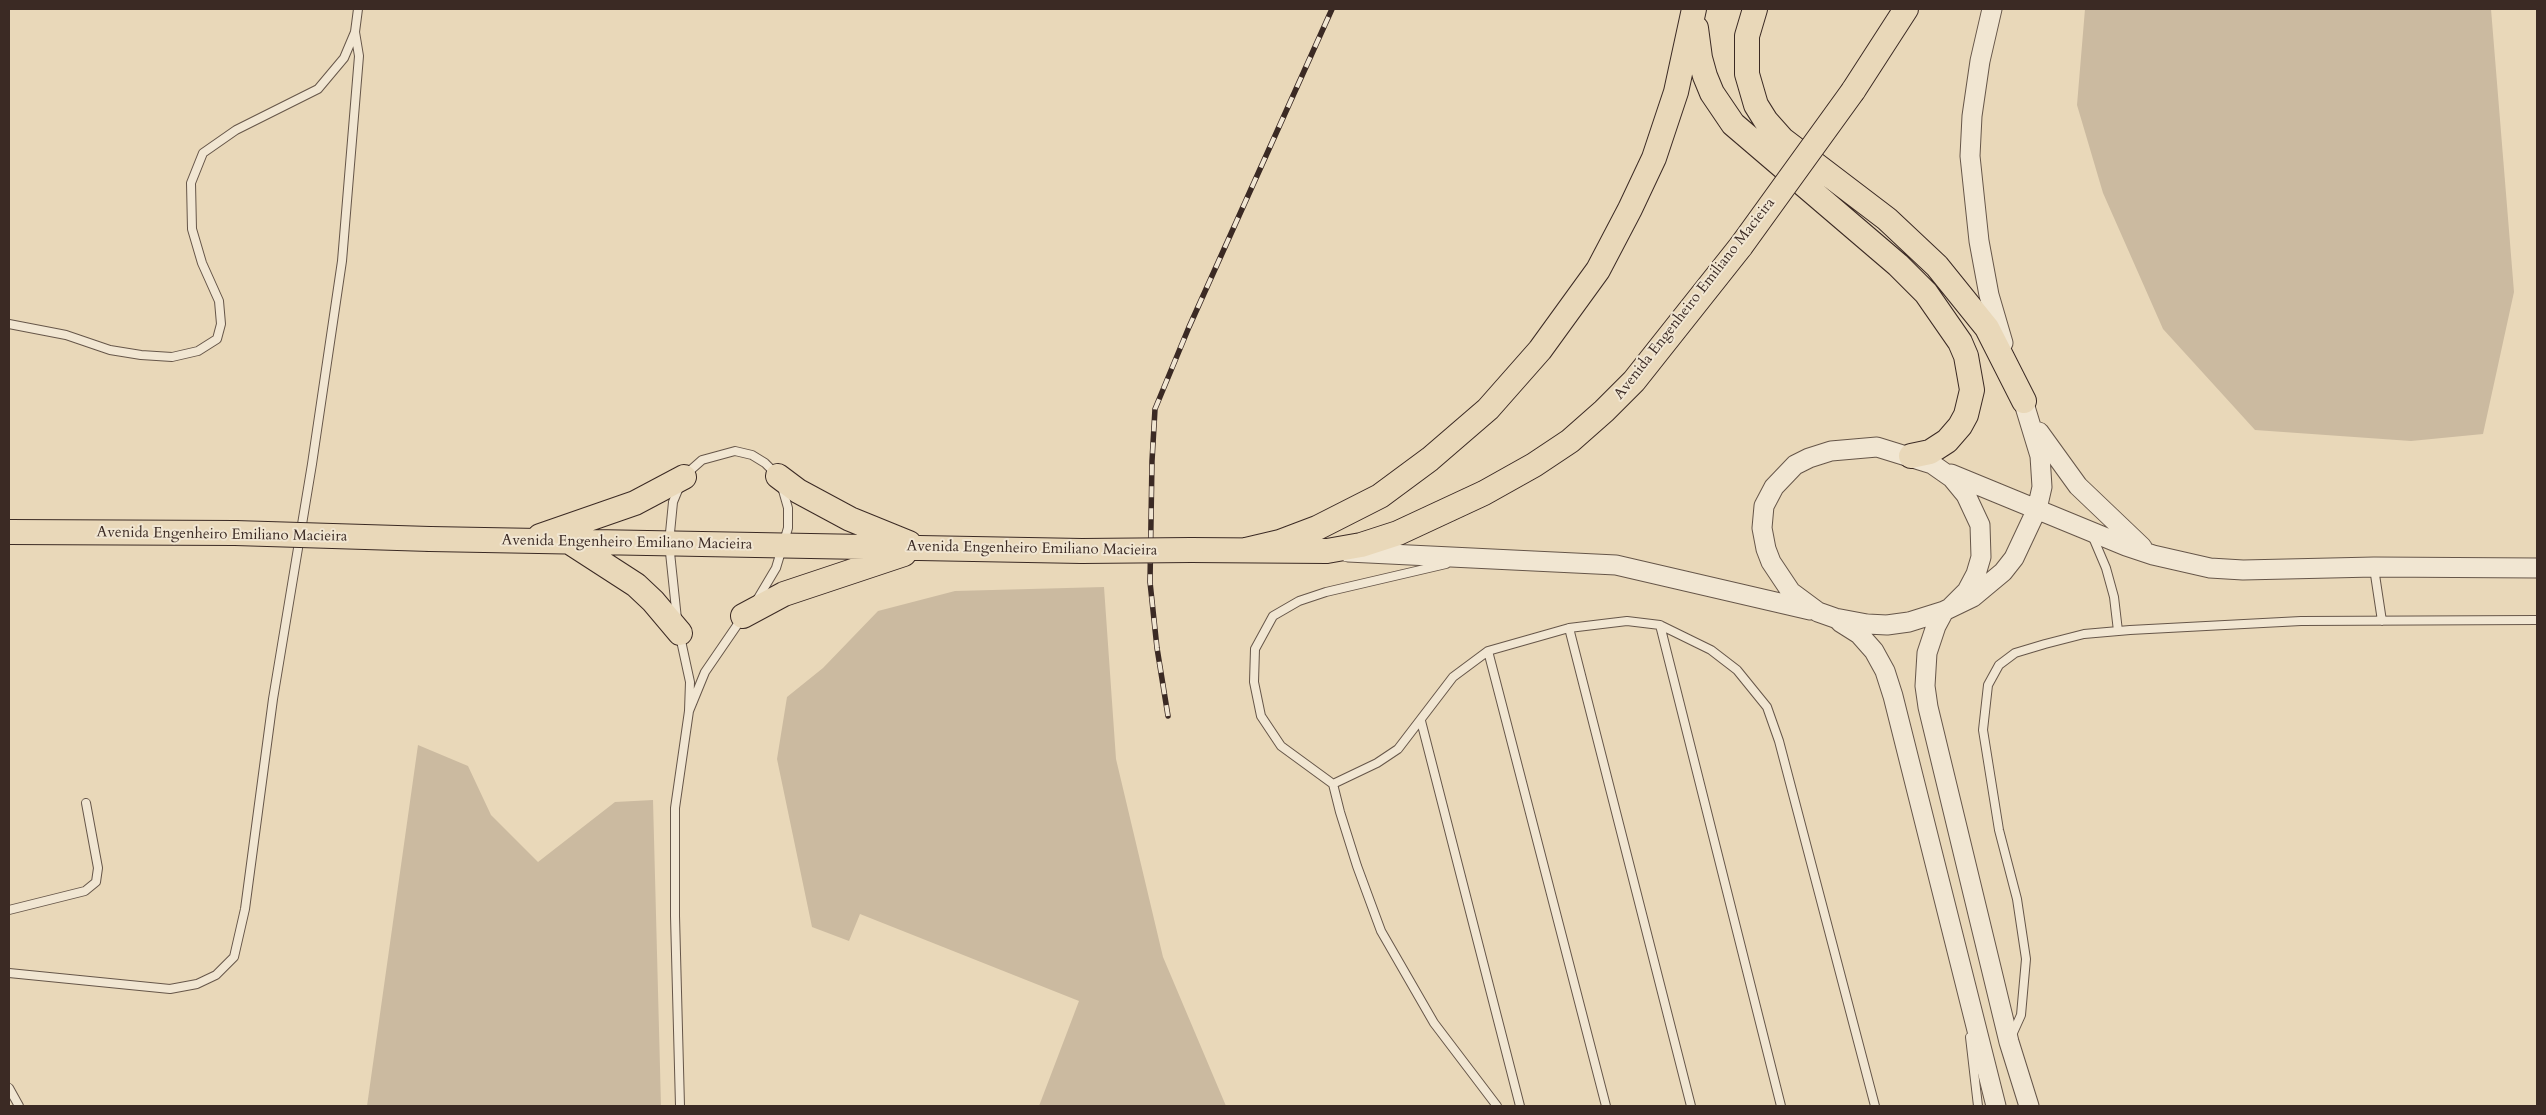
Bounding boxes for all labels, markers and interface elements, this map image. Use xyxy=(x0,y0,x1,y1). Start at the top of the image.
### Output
street label: Avenida Engenheiro Emiliano Macieira xyxy=(1611,195,1779,403)
street label: Avenida Engenheiro Emiliano Macieira xyxy=(97,524,347,546)
street label: Avenida Engenheiro Emiliano Macieira xyxy=(502,532,752,554)
street label: Avenida Engenheiro Emiliano Macieira xyxy=(907,538,1157,560)

